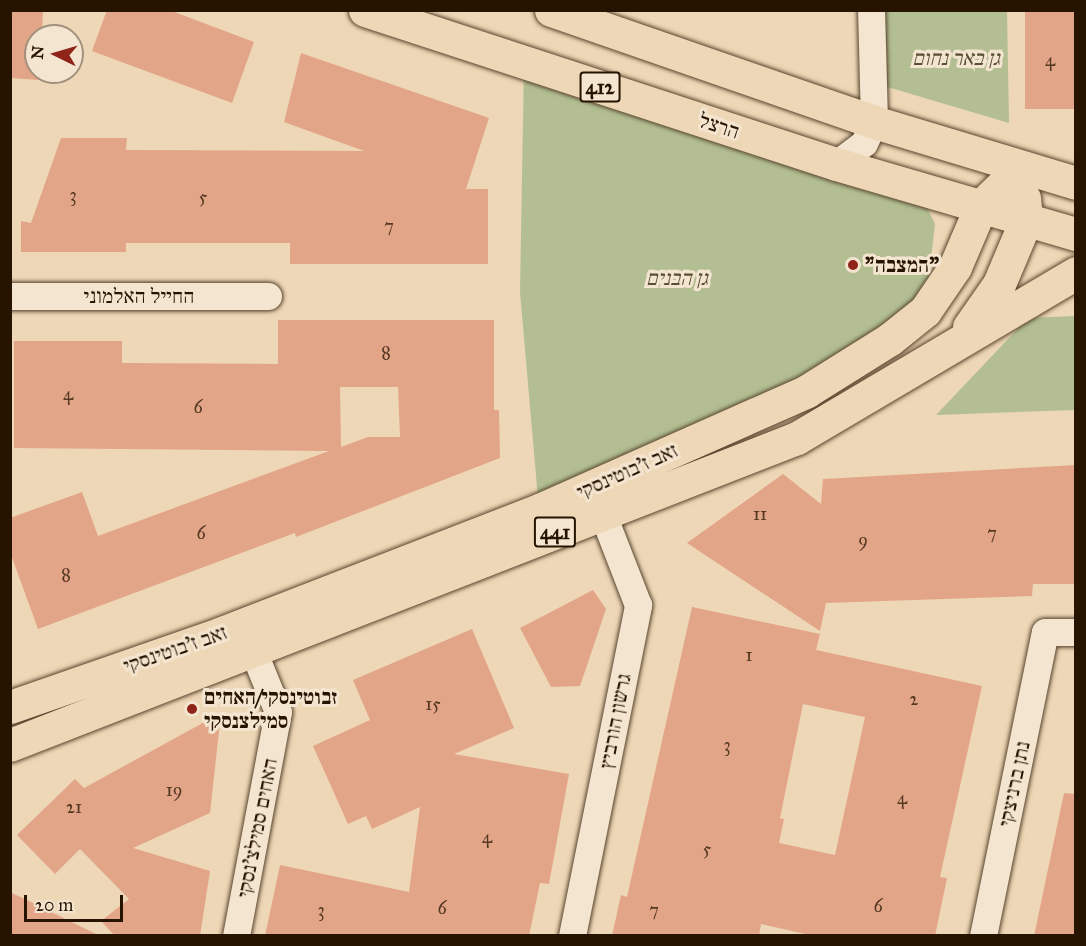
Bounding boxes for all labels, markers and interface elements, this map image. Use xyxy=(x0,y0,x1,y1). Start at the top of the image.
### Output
north arrow xyxy=(24,24,84,84)
text: N xyxy=(28,45,48,60)
park label: גן באר נחום xyxy=(912,45,1000,71)
house number: 4 xyxy=(1045,49,1055,71)
road number: 412 xyxy=(579,70,621,104)
street label: הרצל xyxy=(695,108,743,144)
house number: 3 xyxy=(69,184,77,206)
house number: 5 xyxy=(199,186,207,208)
house number: 7 xyxy=(384,215,394,237)
place label: "המצבה" xyxy=(865,252,939,278)
marker: "המצבה" xyxy=(846,258,860,272)
park label: גן הבנים xyxy=(646,265,708,291)
street label: החייל האלמוני xyxy=(84,283,194,309)
house number: 8 xyxy=(381,342,391,364)
house number: 4 xyxy=(63,383,73,405)
house number: 6 xyxy=(193,396,203,418)
street label: זאב ז'בוטינסקי xyxy=(573,438,681,504)
house number: 11 xyxy=(753,503,767,525)
road number: 441 xyxy=(532,515,578,549)
house number: 6 xyxy=(196,522,206,544)
house number: 7 xyxy=(987,522,997,544)
house number: 9 xyxy=(858,529,868,551)
house number: 8 xyxy=(61,564,71,586)
street label: זאב ז'בוטינסקי xyxy=(120,620,230,678)
house number: 1 xyxy=(745,644,753,666)
street label: גרשון הורביץ xyxy=(593,671,637,771)
place label: זבוטינסקי/האחים סמילצנסקי xyxy=(204,684,337,734)
house number: 2 xyxy=(910,688,918,710)
house number: 15 xyxy=(425,693,441,715)
marker: זבוטינסקי/האחים סמילצנסקי xyxy=(185,702,199,716)
house number: 3 xyxy=(723,734,731,756)
street label: נתן ברניצקי xyxy=(993,739,1035,829)
street label: האחים סמילצ'נסקי xyxy=(231,756,283,900)
house number: 19 xyxy=(166,779,182,801)
house number: 4 xyxy=(897,787,907,809)
house number: 21 xyxy=(66,796,82,818)
house number: 4 xyxy=(482,826,492,848)
house number: 5 xyxy=(703,838,711,860)
scale bar xyxy=(27,883,126,921)
text: 20 m xyxy=(35,894,73,916)
house number: 6 xyxy=(873,895,883,917)
house number: 6 xyxy=(437,897,447,919)
house number: 3 xyxy=(317,899,325,921)
house number: 7 xyxy=(649,899,659,921)

